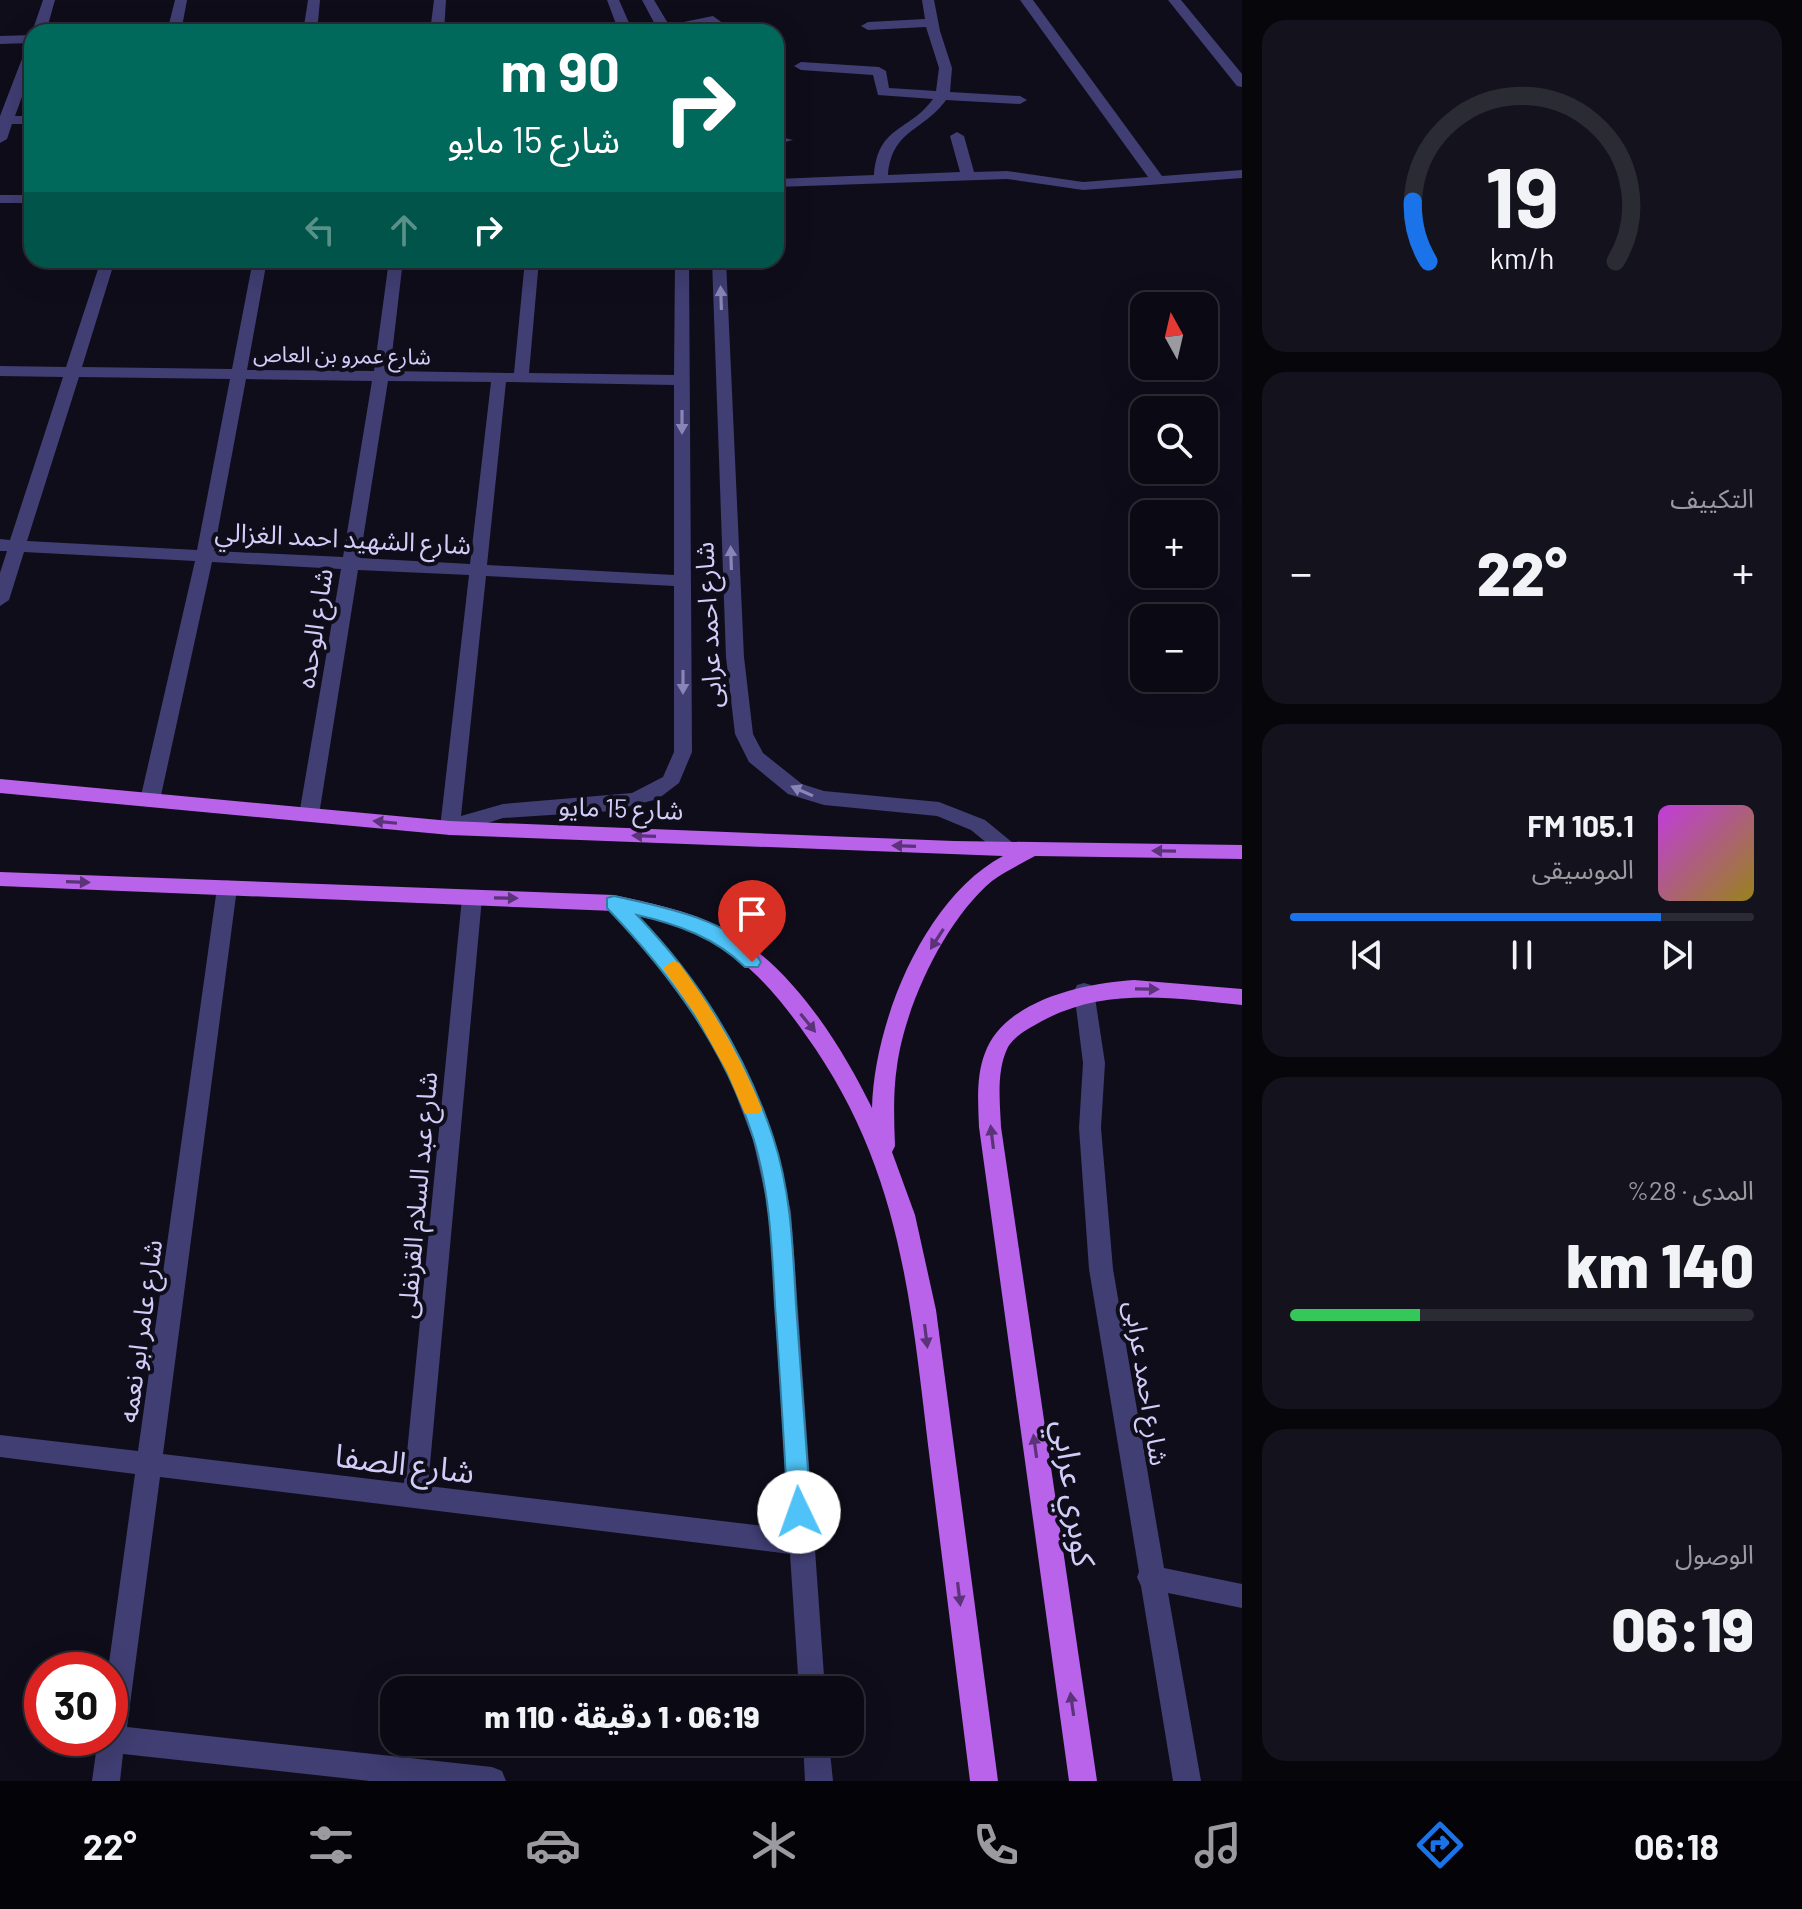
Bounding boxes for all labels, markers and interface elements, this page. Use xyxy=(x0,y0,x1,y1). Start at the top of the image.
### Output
text: 90 m xyxy=(500,36,620,103)
icon: right xyxy=(648,56,752,160)
text: شارع 15 مايو xyxy=(447,117,620,160)
text: 19 xyxy=(1485,145,1559,245)
icon: left xyxy=(298,208,342,252)
icon: ahead xyxy=(382,208,426,252)
icon: right xyxy=(466,208,510,252)
text: km/h xyxy=(1490,240,1554,275)
one-way arrow xyxy=(714,285,727,310)
north arrow xyxy=(1130,292,1218,380)
map controls xyxy=(1130,292,1218,692)
street label: شارع عمرو بن العاص xyxy=(253,339,431,374)
button: search xyxy=(1130,396,1218,484)
one-way arrow xyxy=(676,410,688,435)
text: التكييف xyxy=(1670,482,1754,513)
button: + xyxy=(1130,500,1218,588)
street label: شارع الشهيد احمد الغزالي xyxy=(214,515,472,565)
text: 22° xyxy=(1477,536,1567,608)
street label: شارع احمد عرابى xyxy=(687,541,732,709)
one-way arrow xyxy=(724,545,737,570)
text: − xyxy=(1290,545,1312,598)
text: + xyxy=(1732,545,1754,598)
street label: شارع الوحده xyxy=(288,566,343,691)
button: − xyxy=(1130,604,1218,692)
one-way arrow xyxy=(677,670,689,695)
one-way arrow xyxy=(790,784,813,797)
street label: شارع 15 مايو xyxy=(558,789,684,830)
text: 105.1 FM xyxy=(1527,807,1634,843)
one-way arrow xyxy=(372,815,397,828)
one-way arrow xyxy=(631,830,656,843)
one-way arrow xyxy=(891,839,916,852)
one-way arrow xyxy=(1151,845,1176,857)
text: الموسيقى xyxy=(1532,853,1634,884)
one-way arrow xyxy=(66,876,91,889)
pin xyxy=(718,880,786,962)
one-way arrow xyxy=(494,892,519,905)
icon: arrive xyxy=(730,892,774,936)
one-way arrow xyxy=(930,929,945,950)
icon: previous xyxy=(1345,933,1389,977)
icon: pause xyxy=(1500,933,1544,977)
icon: next xyxy=(1655,933,1699,977)
one-way arrow xyxy=(1135,983,1160,996)
one-way arrow xyxy=(799,1013,815,1033)
street label: شارع عبد السلام القرنفلى xyxy=(390,1070,448,1320)
one-way arrow xyxy=(985,1124,998,1149)
text: المدى · 28% xyxy=(1627,1174,1754,1205)
text: 140 km xyxy=(1566,1228,1754,1300)
street label: شارع عامر ابو نعمه xyxy=(111,1237,172,1425)
street label: شارع احمد عرابى xyxy=(1115,1298,1176,1468)
one-way arrow xyxy=(919,1324,932,1349)
street label: كوبري عرابي xyxy=(1040,1417,1105,1571)
one-way arrow xyxy=(1028,1434,1041,1459)
street label: شارع الصفا xyxy=(332,1435,477,1496)
position arrow xyxy=(757,1470,841,1554)
text: الوصول xyxy=(1675,1538,1754,1569)
one-way arrow xyxy=(953,1582,966,1607)
text: 06:19 xyxy=(1611,1592,1754,1664)
speed limit sign: 30 xyxy=(24,1652,128,1756)
one-way arrow xyxy=(1065,1691,1078,1716)
text: 06:19 · 1 دقيقة · 110 m xyxy=(485,1698,759,1734)
icon: filters xyxy=(303,1817,359,1873)
icon: car xyxy=(525,1817,581,1873)
icon: climate xyxy=(746,1817,802,1873)
icon: phone xyxy=(968,1817,1024,1873)
icon: music xyxy=(1190,1817,1246,1873)
icon: directions xyxy=(1412,1817,1468,1873)
text: 22° xyxy=(83,1824,137,1867)
text: 06:18 xyxy=(1634,1824,1719,1867)

